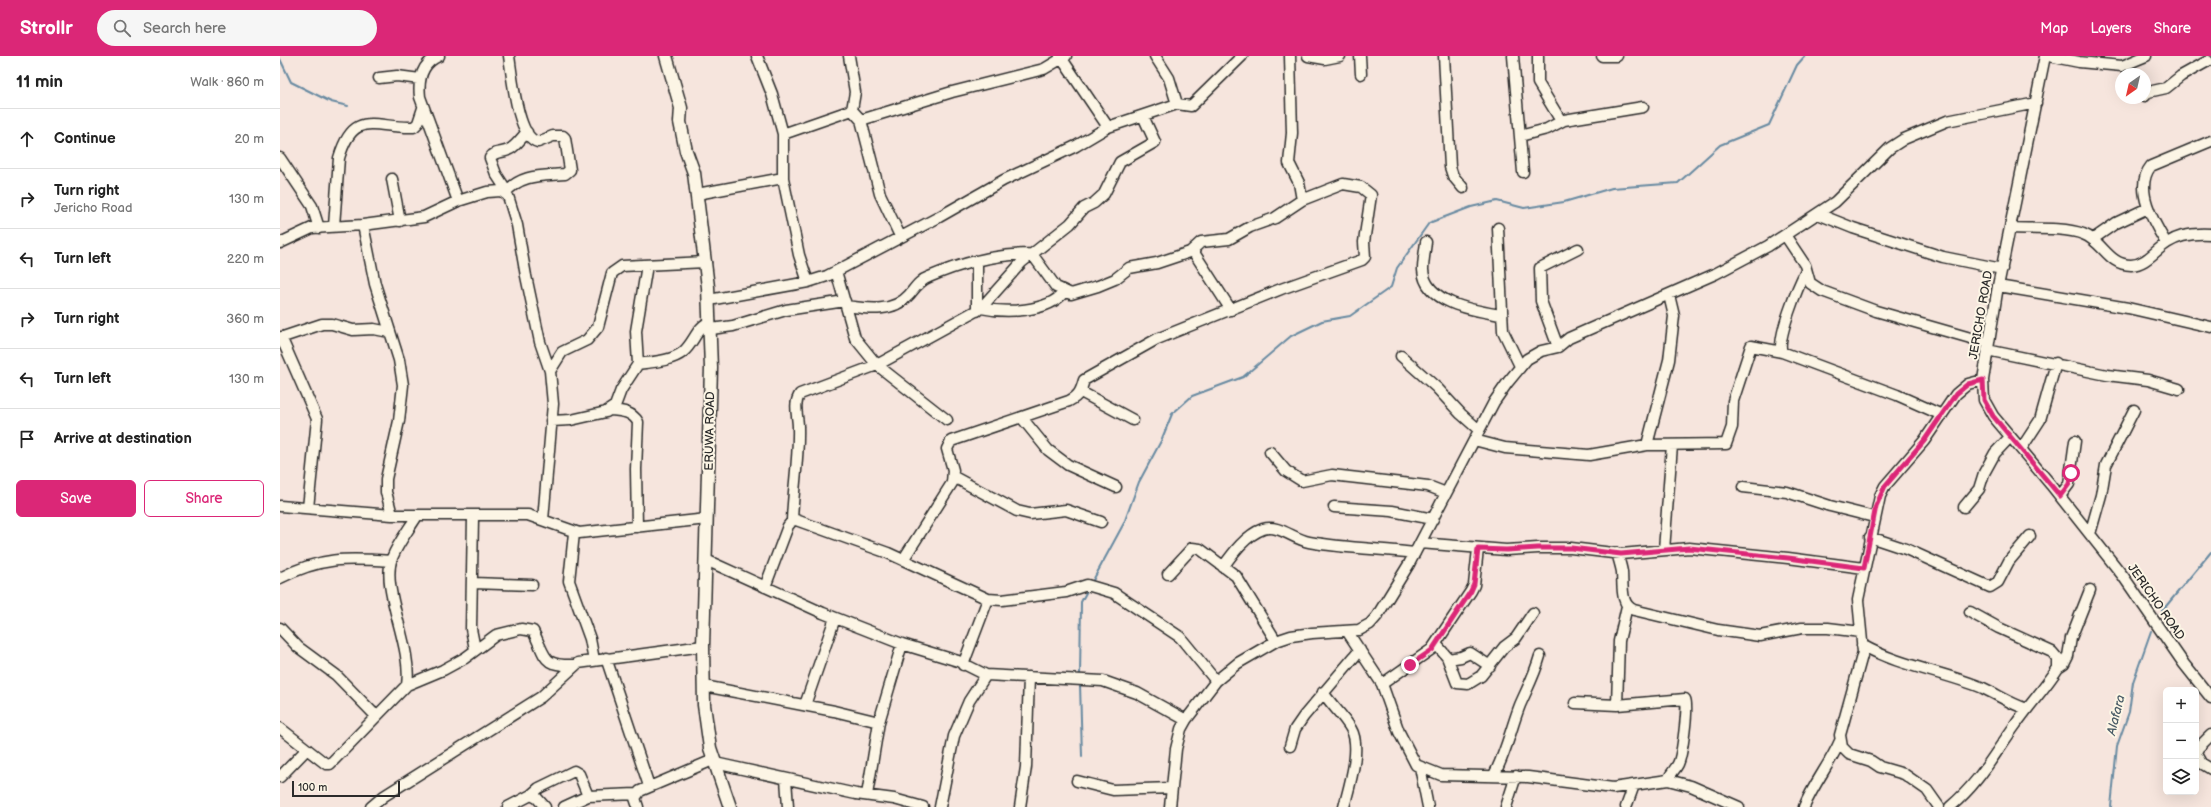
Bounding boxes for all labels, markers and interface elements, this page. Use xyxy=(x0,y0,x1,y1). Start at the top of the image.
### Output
search box xyxy=(97,10,377,46)
text: Strollr xyxy=(20,17,73,40)
icon: search xyxy=(111,17,133,39)
text: Search here xyxy=(143,19,226,38)
text: Map xyxy=(2040,20,2068,37)
text: Layers xyxy=(2090,20,2132,37)
text: Share xyxy=(2154,20,2191,37)
north arrow xyxy=(2115,68,2151,104)
text: 11 min xyxy=(16,72,63,92)
text: Walk · 860 m xyxy=(190,74,264,90)
icon: ahead xyxy=(16,128,38,150)
text: Continue xyxy=(54,129,116,148)
text: 20 m xyxy=(234,131,264,147)
text: Turn right xyxy=(54,181,119,200)
icon: right xyxy=(16,188,38,210)
text: 130 m xyxy=(229,191,264,207)
text: Jericho Road xyxy=(54,200,132,216)
icon: left xyxy=(16,248,38,270)
text: Turn left xyxy=(54,249,111,268)
text: 220 m xyxy=(227,251,264,267)
street label: JERICHO ROAD xyxy=(1966,269,1996,360)
icon: right xyxy=(16,308,38,330)
text: Turn right xyxy=(54,309,119,328)
text: 360 m xyxy=(226,311,264,327)
icon: left xyxy=(16,368,38,390)
text: Turn left xyxy=(54,369,111,388)
text: 130 m xyxy=(229,371,264,387)
street label: ERUWA ROAD xyxy=(702,391,718,471)
icon: arrive xyxy=(16,428,38,450)
text: Arrive at destination xyxy=(54,429,192,448)
route start xyxy=(2062,464,2080,482)
button: Save xyxy=(16,480,136,517)
button: Share xyxy=(144,480,264,517)
street label: JERICHO ROAD xyxy=(2124,561,2188,643)
route end xyxy=(1401,656,1419,674)
map controls xyxy=(2163,687,2199,795)
button: + xyxy=(2163,687,2199,723)
water label: Alafara xyxy=(2103,693,2129,738)
button: − xyxy=(2163,723,2199,759)
button: layers xyxy=(2163,759,2199,795)
scale bar xyxy=(292,779,400,798)
text: 100 m xyxy=(298,781,327,794)

